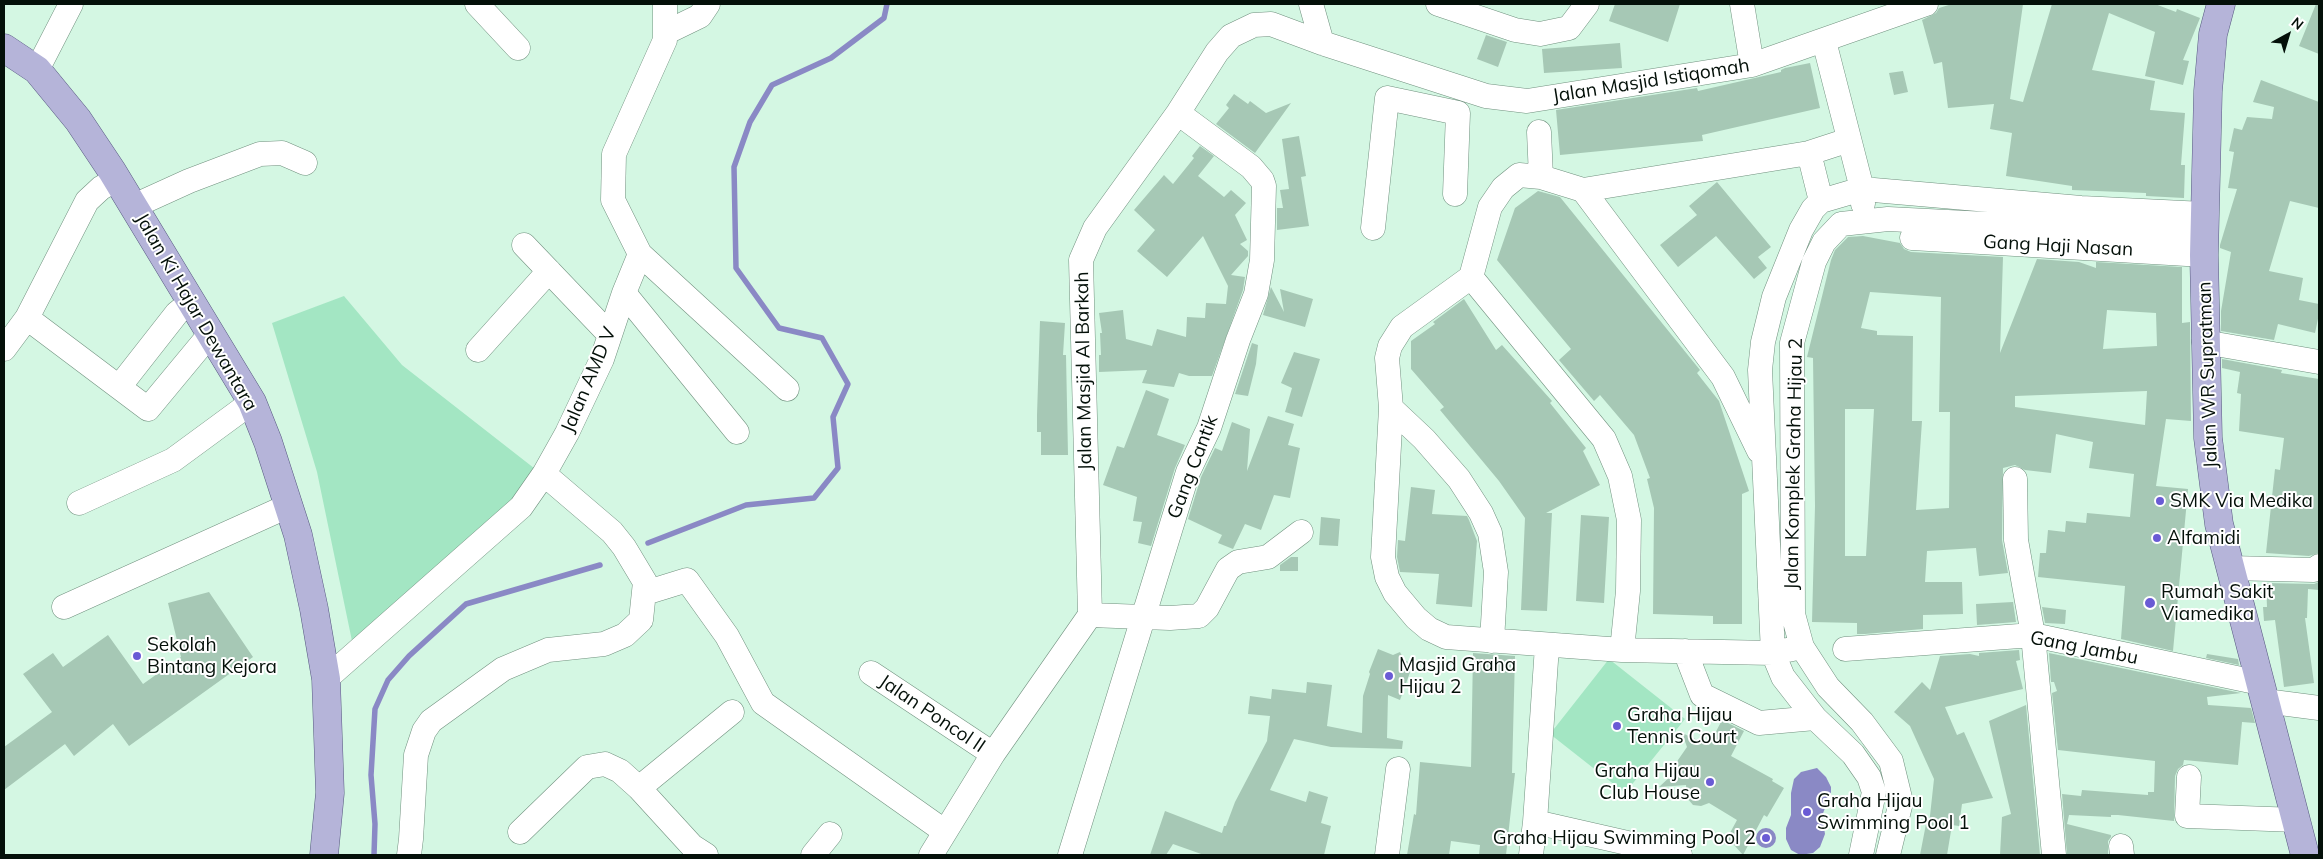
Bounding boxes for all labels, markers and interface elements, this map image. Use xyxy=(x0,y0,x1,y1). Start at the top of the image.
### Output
north arrow xyxy=(2263,10,2313,60)
text: N xyxy=(2288,13,2307,34)
street label: Jalan Masjid Istiqomah xyxy=(1551,54,1751,108)
street label: Jalan Ki Hajar Dewantara xyxy=(130,209,262,415)
street label: Gang Haji Nasan xyxy=(1982,231,2134,261)
street label: Jalan Masjid Al Barkah xyxy=(1071,271,1097,471)
street label: Jalan WR Supratman xyxy=(2193,281,2223,469)
street label: Jalan AMD V xyxy=(557,324,621,436)
street label: Jalan Komplek Graha Hijau 2 xyxy=(1780,338,1808,590)
street label: Gang Cantik xyxy=(1163,412,1223,522)
place label: SMK Via Medika xyxy=(2170,490,2313,512)
marker: SMK Via Medika xyxy=(2154,495,2166,507)
place label: Alfamidi xyxy=(2167,527,2240,549)
marker: Alfamidi xyxy=(2151,532,2163,544)
place label: Rumah Sakit Viamedika xyxy=(2161,581,2273,625)
marker: Rumah Sakit Viamedika xyxy=(2143,596,2157,610)
street label: Gang Jambu xyxy=(2028,626,2140,670)
place label: Sekolah Bintang Kejora xyxy=(147,634,277,678)
marker: Sekolah Bintang Kejora xyxy=(131,650,143,662)
place label: Masjid Graha Hijau 2 xyxy=(1399,654,1516,698)
street label: Jalan Poncol II xyxy=(875,670,989,758)
marker: Masjid Graha Hijau 2 xyxy=(1383,670,1395,682)
place label: Graha Hijau Tennis Court xyxy=(1627,704,1737,748)
marker: Graha Hijau Tennis Court xyxy=(1611,720,1623,732)
place label: Graha Hijau Club House xyxy=(1594,760,1700,804)
marker: Graha Hijau Club House xyxy=(1704,776,1716,788)
place label: Graha Hijau Swimming Pool 1 xyxy=(1817,790,1970,834)
marker: Graha Hijau Swimming Pool 1 xyxy=(1801,806,1813,818)
place label: Graha Hijau Swimming Pool 2 xyxy=(1493,827,1756,849)
marker: Graha Hijau Swimming Pool 2 xyxy=(1760,832,1772,844)

